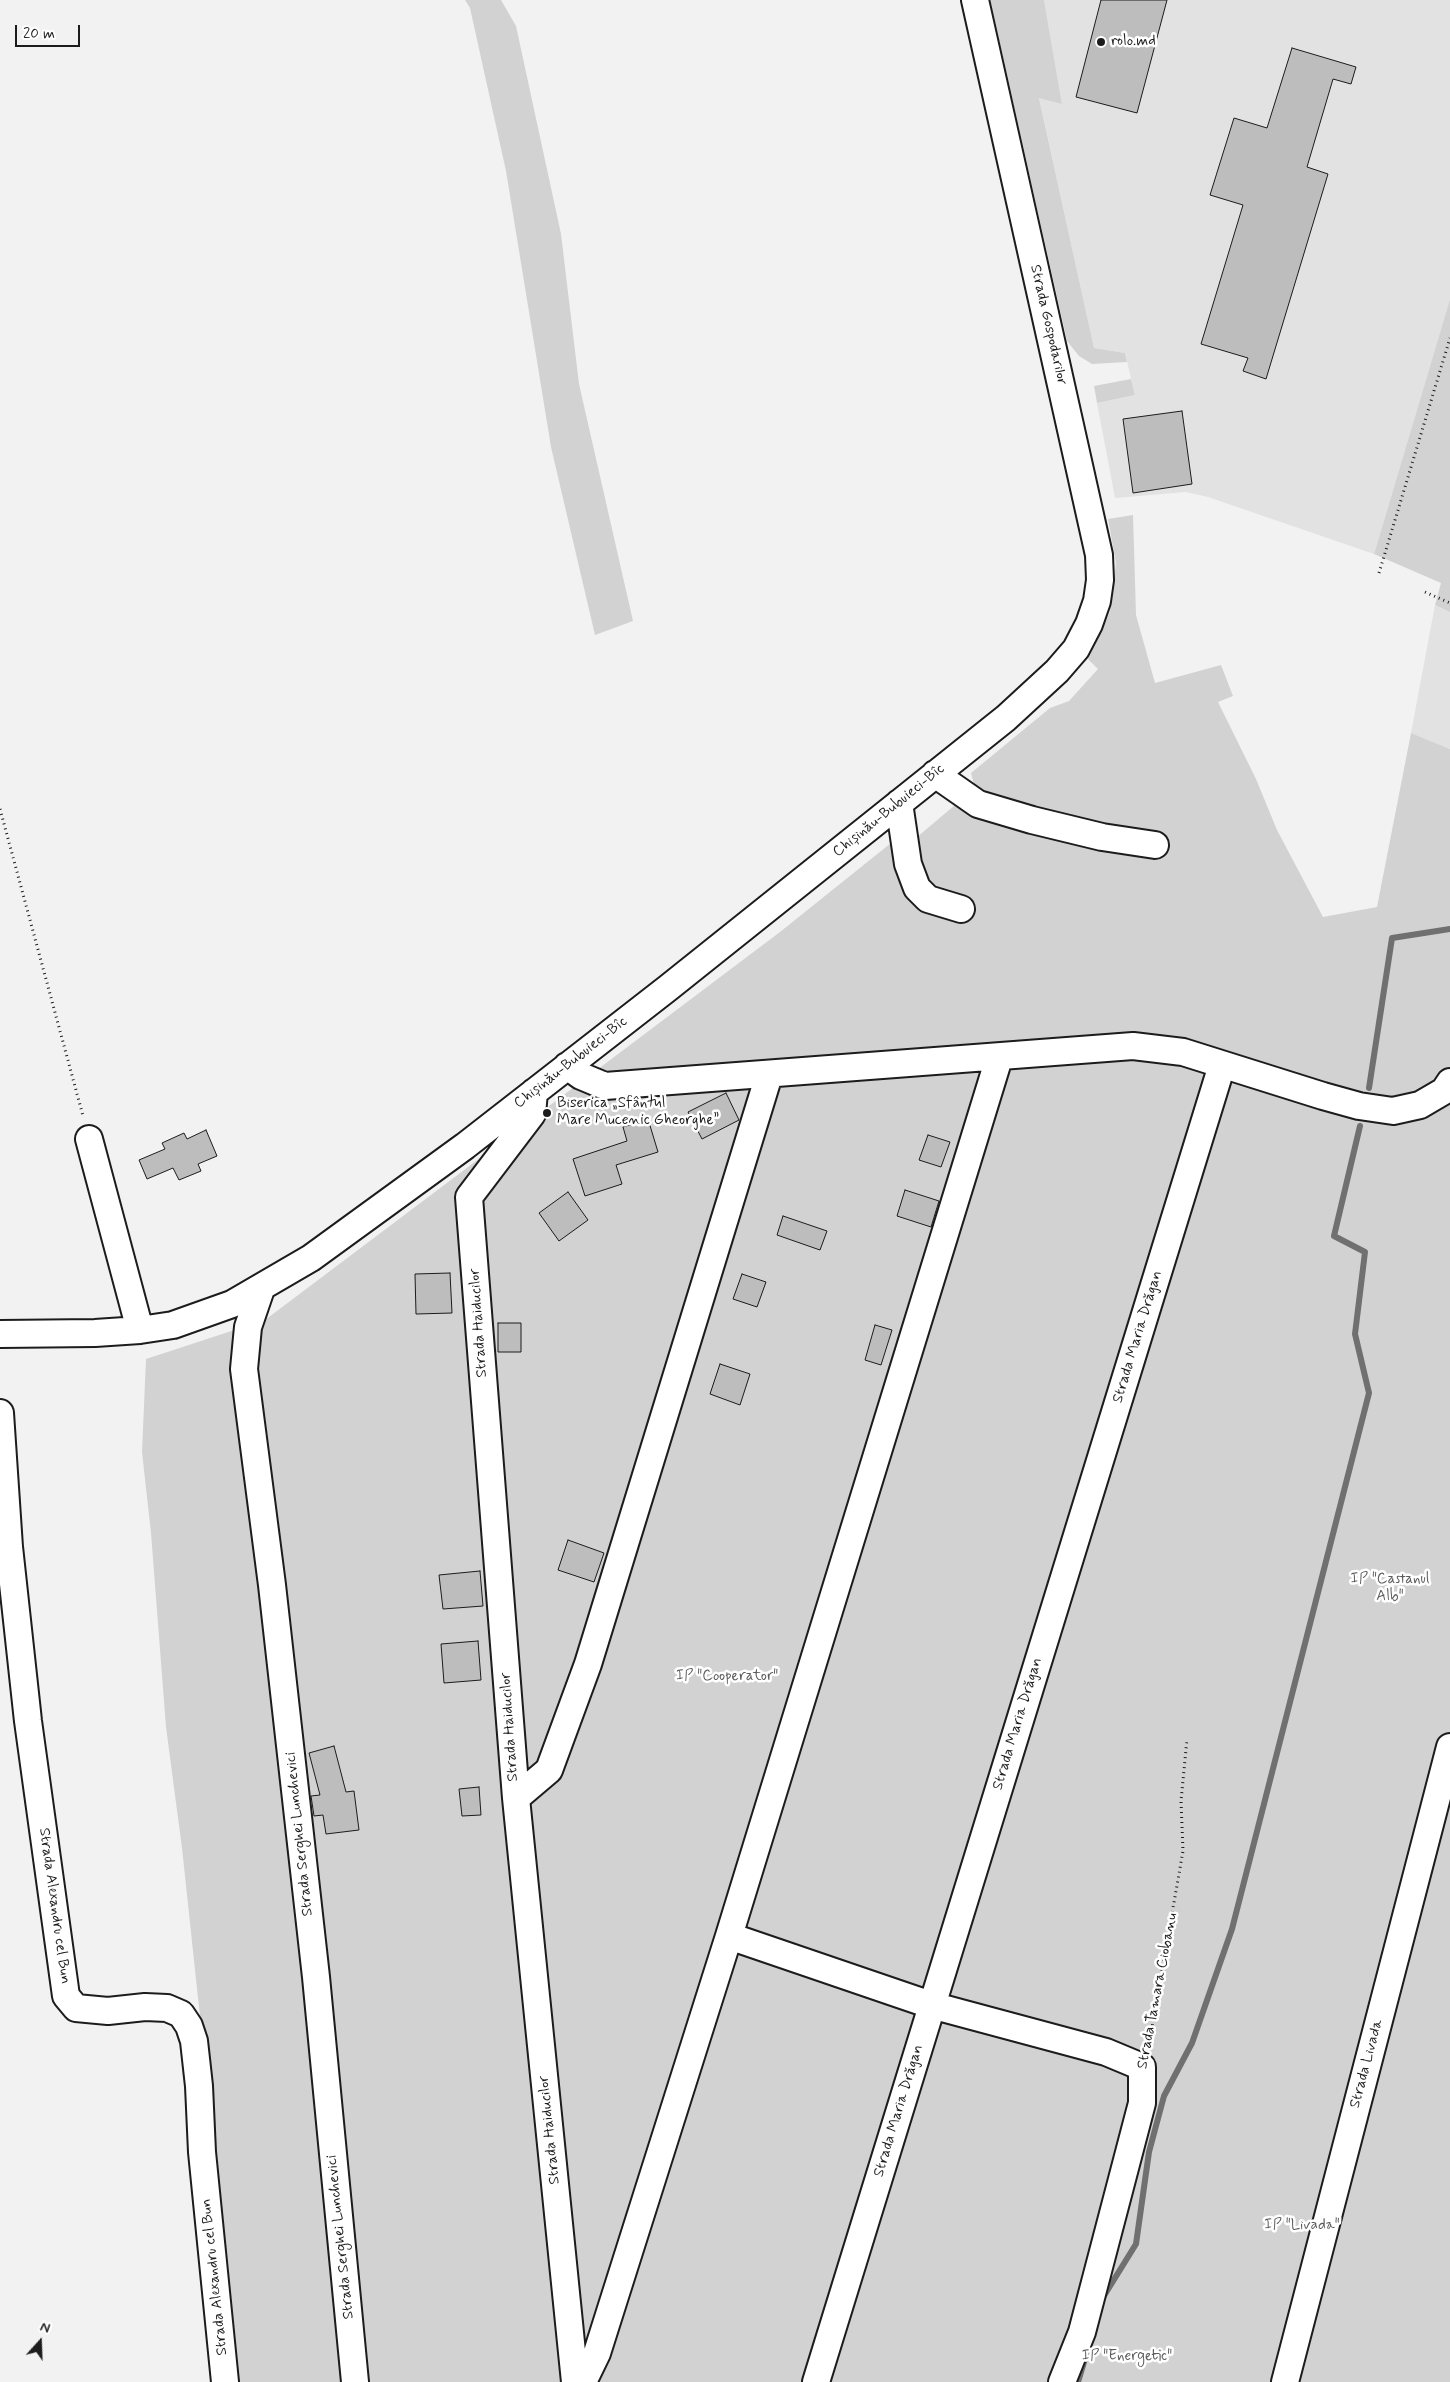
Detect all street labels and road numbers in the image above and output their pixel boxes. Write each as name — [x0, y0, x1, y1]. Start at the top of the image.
street label: Strada Gospodarilor — [1025, 263, 1071, 387]
street label: Chișinău-Bubuieci-Bîc — [829, 760, 949, 862]
street label: Chișinău-Bubuieci-Bîc — [511, 1013, 631, 1113]
street label: Strada Haiducilor — [466, 1268, 492, 1378]
street label: Strada Maria Drăgan — [1109, 1269, 1167, 1405]
street label: Strada Maria Drăgan — [989, 1656, 1047, 1792]
street label: Strada Haiducilor — [497, 1672, 523, 1782]
street label: Strada Serghei Lunchevici — [282, 1751, 318, 1917]
street label: Strada Alexandru cel Bun — [34, 1827, 74, 1985]
street label: Strada Tamara Ciobanu — [1134, 1911, 1182, 2071]
street label: Strada Livada — [1347, 2018, 1387, 2110]
street label: Strada Maria Drăgan — [870, 2043, 928, 2179]
street label: Strada Haiducilor — [535, 2075, 565, 2185]
street label: Strada Serghei Lunchevici — [323, 2154, 359, 2320]
street label: Strada Alexandru cel Bun — [198, 2198, 232, 2356]

